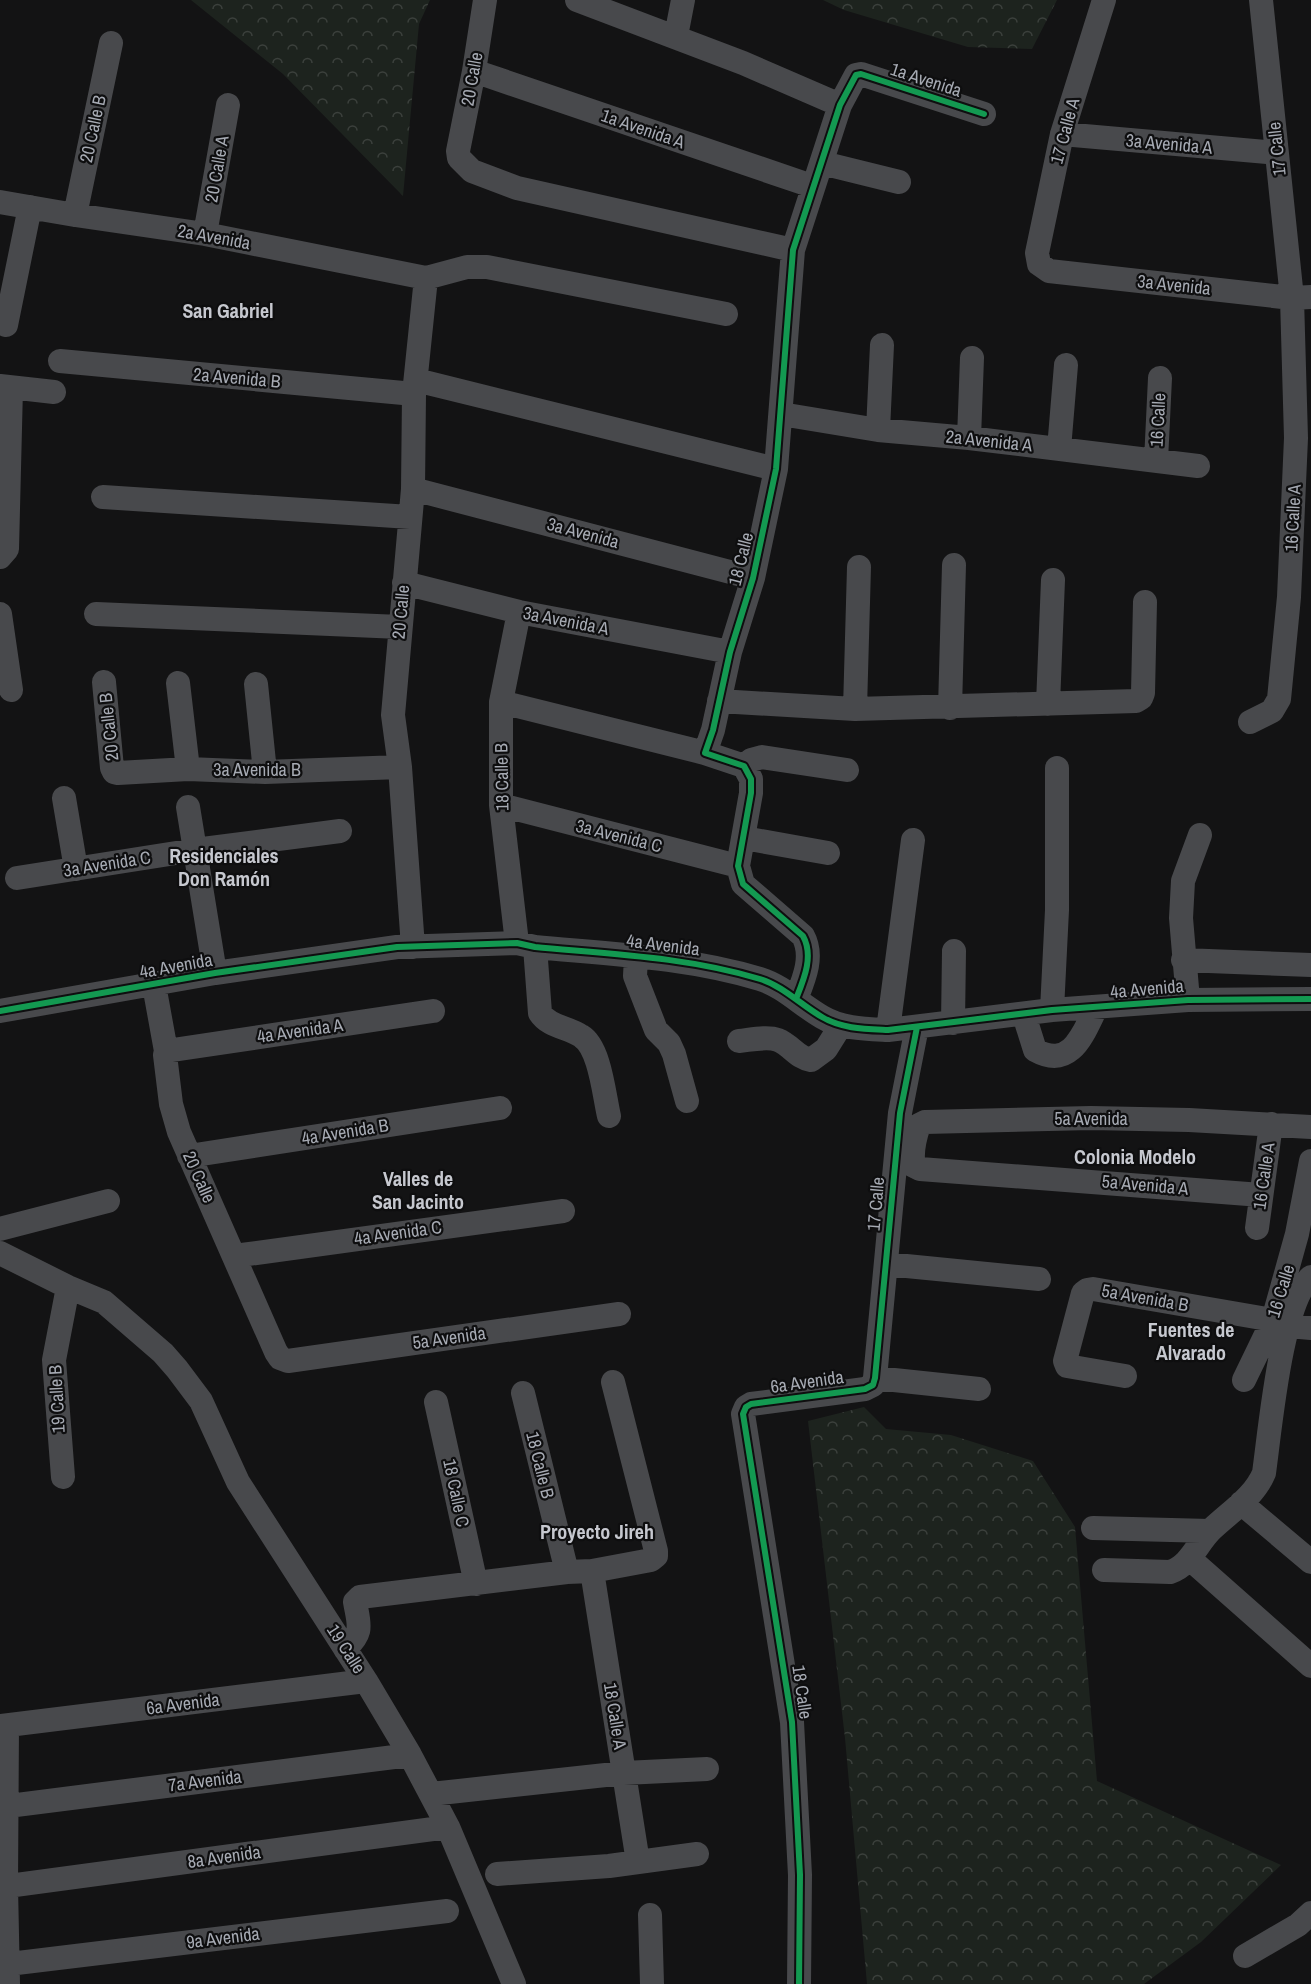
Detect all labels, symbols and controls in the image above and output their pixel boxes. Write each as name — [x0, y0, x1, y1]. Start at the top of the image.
street label: 20 Calle — [454, 50, 489, 108]
street label: 1a Avenida — [887, 56, 965, 103]
street label: 20 Calle B — [73, 93, 112, 165]
street label: 17 Calle A — [1044, 95, 1085, 167]
street label: 1a Avenida A — [598, 103, 688, 155]
street label: 17 Calle — [1261, 121, 1292, 177]
street label: 3a Avenida A — [1125, 127, 1213, 160]
street label: 20 Calle A — [198, 133, 235, 204]
street label: 2a Avenida — [176, 218, 253, 255]
street label: 3a Avenida — [1136, 268, 1212, 301]
district label: San Gabriel — [182, 297, 274, 324]
street label: 2a Avenida B — [192, 361, 282, 394]
street label: 16 Calle — [1144, 392, 1171, 448]
street label: 2a Avenida A — [945, 424, 1034, 457]
street label: 16 Calle A — [1278, 484, 1307, 552]
street label: 3a Avenida — [544, 511, 622, 554]
street label: 18 Calle — [722, 530, 759, 588]
street label: 20 Calle — [386, 584, 415, 640]
street label: 3a Avenida A — [521, 600, 611, 641]
street label: 20 Calle B — [92, 692, 124, 762]
street label: 18 Calle B — [488, 743, 515, 811]
street label: 3a Avenida B — [213, 757, 301, 782]
street label: 3a Avenida C — [573, 813, 665, 858]
district label: Residenciales Don Ramón — [169, 842, 279, 892]
street label: 3a Avenida C — [61, 844, 153, 883]
street label: 4a Avenida — [625, 928, 701, 961]
street label: 4a Avenida — [137, 947, 214, 984]
street label: 4a Avenida — [1109, 973, 1185, 1004]
street label: 4a Avenida A — [255, 1012, 345, 1049]
street label: 5a Avenida — [1054, 1106, 1128, 1131]
street label: 4a Avenida B — [300, 1112, 390, 1151]
street label: 16 Calle A — [1246, 1141, 1281, 1211]
district label: Colonia Modelo — [1074, 1143, 1196, 1170]
street label: 20 Calle — [177, 1147, 222, 1207]
district label: Valles de San Jacinto — [372, 1165, 464, 1215]
street label: 5a Avenida A — [1101, 1168, 1189, 1201]
street label: 17 Calle — [861, 1176, 890, 1232]
street label: 4a Avenida C — [352, 1214, 443, 1251]
street label: 16 Calle — [1261, 1261, 1300, 1320]
street label: 5a Avenida B — [1100, 1278, 1191, 1317]
district label: Fuentes de Alvarado — [1148, 1316, 1234, 1366]
street label: 5a Avenida — [411, 1320, 487, 1355]
street label: 19 Calle B — [42, 1364, 71, 1434]
street label: 6a Avenida — [769, 1364, 845, 1399]
street label: 18 Calle B — [520, 1429, 561, 1501]
street label: 18 Calle C — [437, 1457, 476, 1529]
district label: Proyecto Jireh — [540, 1518, 654, 1545]
street label: 19 Calle — [321, 1619, 372, 1678]
street label: 18 Calle — [786, 1663, 819, 1720]
street label: 18 Calle A — [598, 1681, 633, 1751]
street label: 6a Avenida — [145, 1687, 221, 1720]
street label: 7a Avenida — [167, 1764, 243, 1797]
street label: 8a Avenida — [186, 1839, 262, 1874]
street label: 9a Avenida — [185, 1921, 261, 1954]

